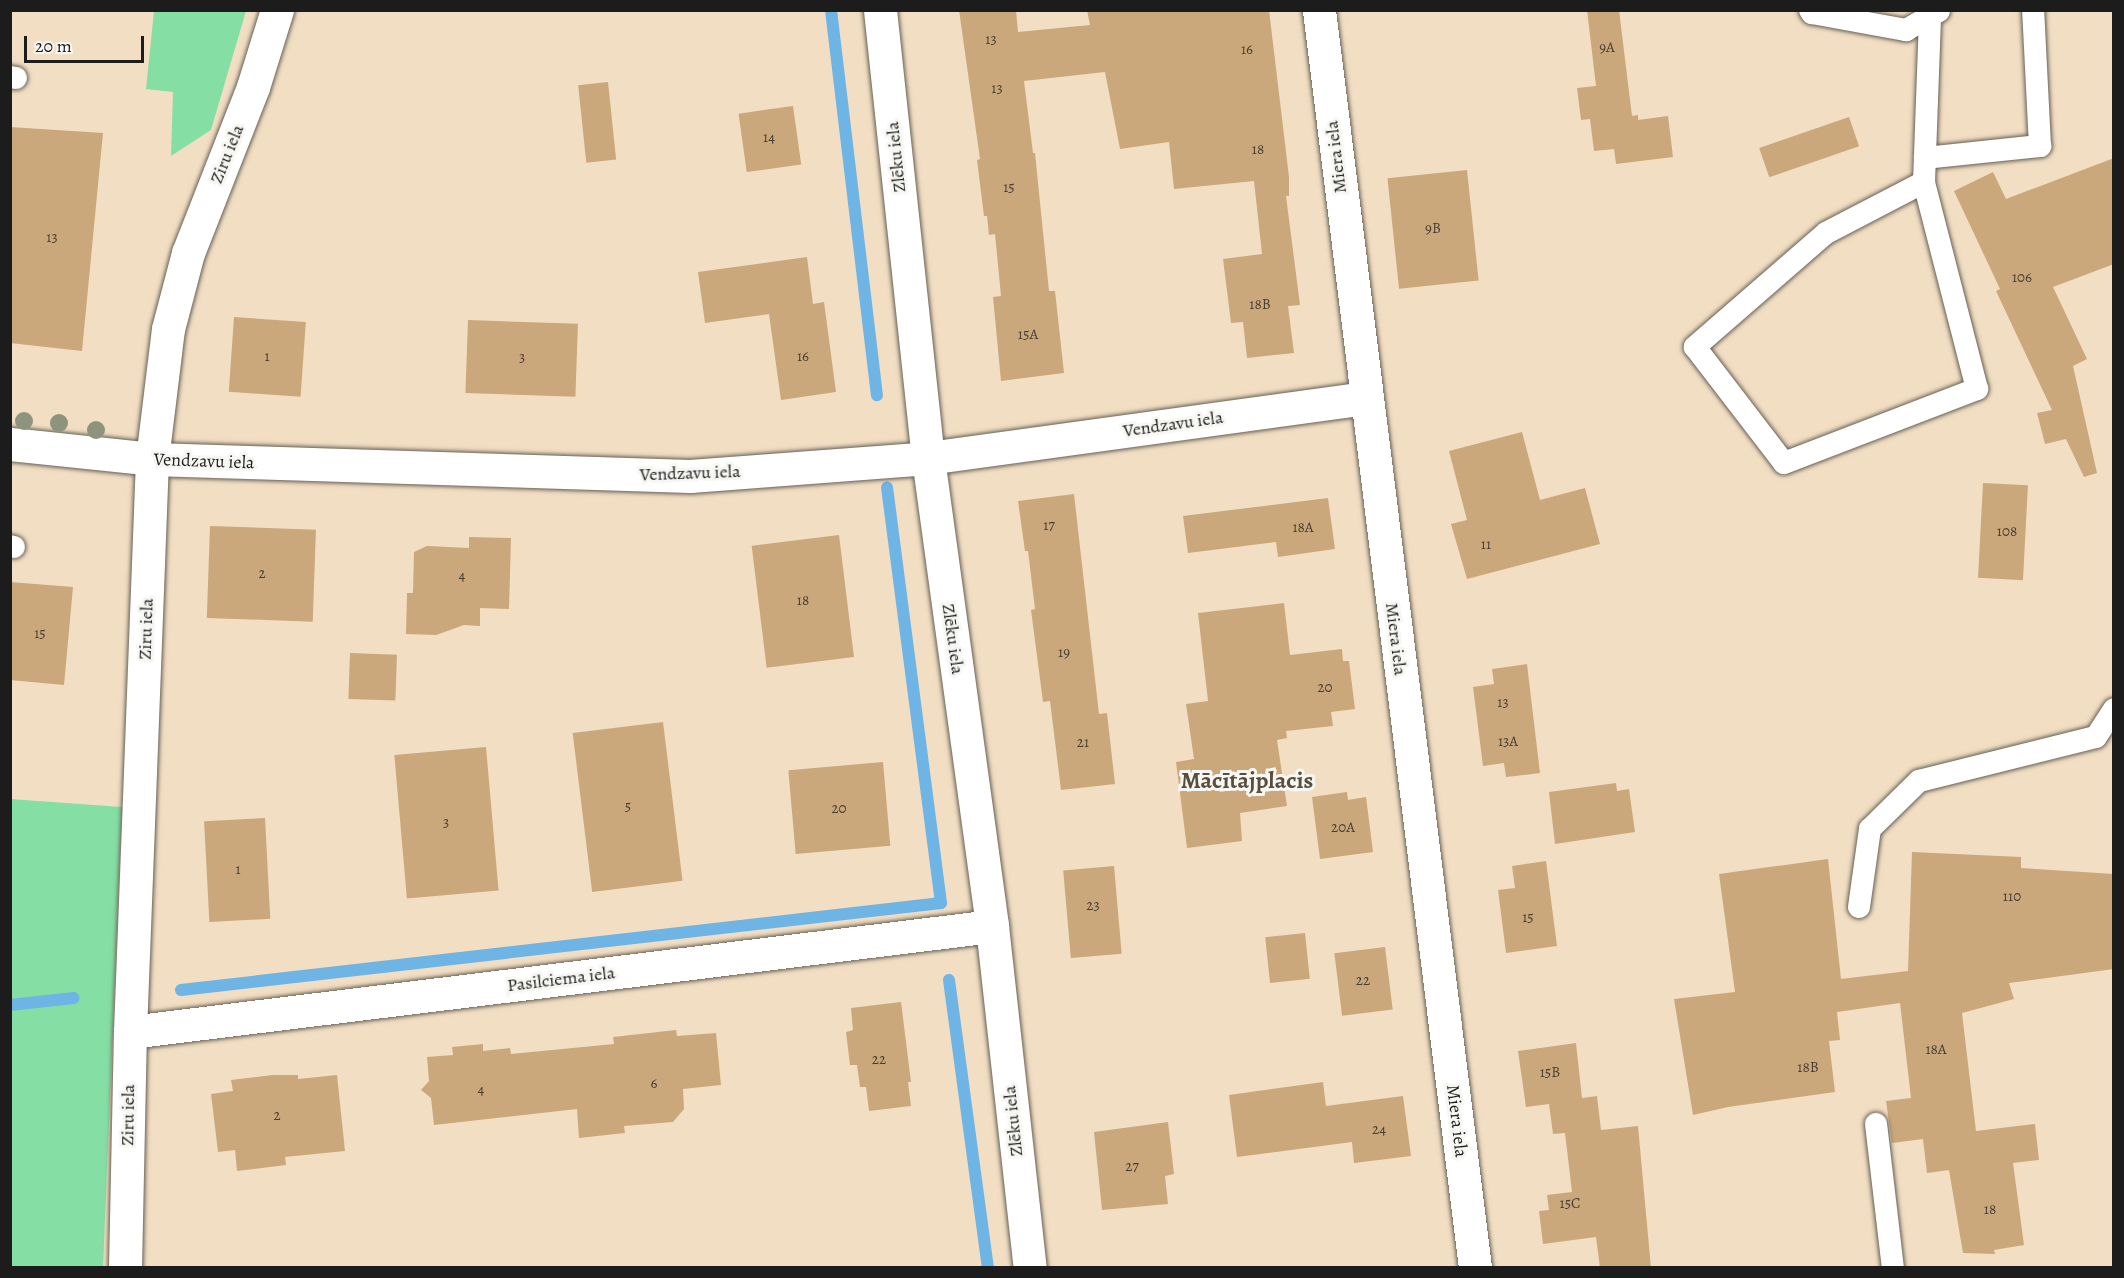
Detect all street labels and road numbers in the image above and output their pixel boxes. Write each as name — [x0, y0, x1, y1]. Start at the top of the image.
street label: Miera iela — [1321, 120, 1351, 194]
street label: Ziru iela — [205, 121, 249, 187]
street label: Zlēku iela — [882, 121, 910, 193]
street label: Vendzavu iela — [1122, 406, 1224, 442]
street label: Vendzavu iela — [153, 448, 255, 474]
street label: Vendzavu iela — [639, 460, 741, 486]
street label: Ziru iela — [134, 598, 158, 660]
street label: Zlēku iela — [937, 602, 969, 676]
street label: Miera iela — [1381, 602, 1411, 676]
street label: Pasilciema iela — [506, 962, 616, 996]
street label: Ziru iela — [117, 1084, 139, 1146]
street label: Miera iela — [1442, 1084, 1472, 1158]
street label: Zlēku iela — [999, 1085, 1027, 1157]

